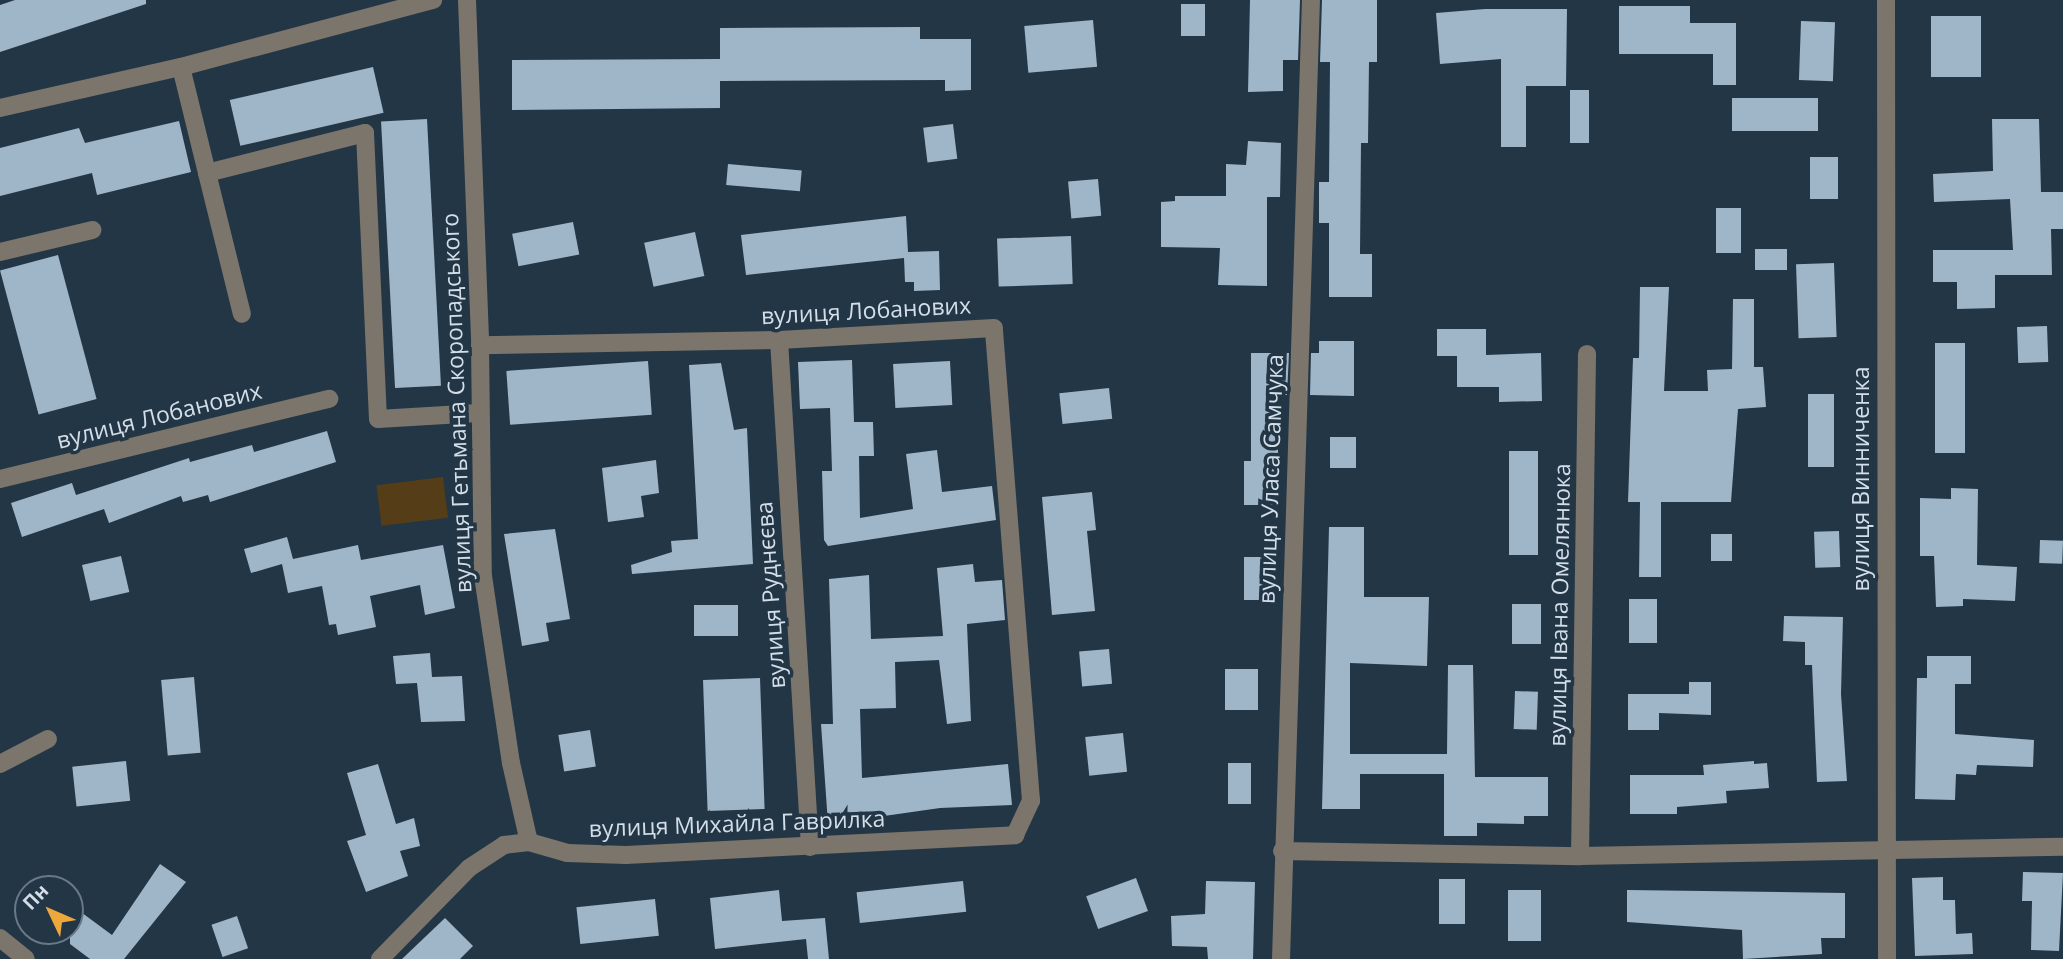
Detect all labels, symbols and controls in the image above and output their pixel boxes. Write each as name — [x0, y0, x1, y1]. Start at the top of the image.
street label: вулиця Гетьмана Скоропадського — [436, 212, 476, 594]
street label: вулиця Лобанових — [760, 291, 972, 329]
street label: вулиця Уласа Самчука — [1252, 354, 1288, 604]
street label: вулиця Винниченка — [1846, 367, 1874, 591]
street label: вулиця Лобанових — [54, 376, 264, 454]
street label: вулиця Івана Омелянюка — [1543, 463, 1575, 747]
street label: вулиця Руднєєва — [750, 501, 790, 689]
street label: вулиця Михайла Гаврилка — [588, 804, 886, 842]
north arrow — [14, 875, 84, 945]
text: Пн — [17, 878, 54, 915]

